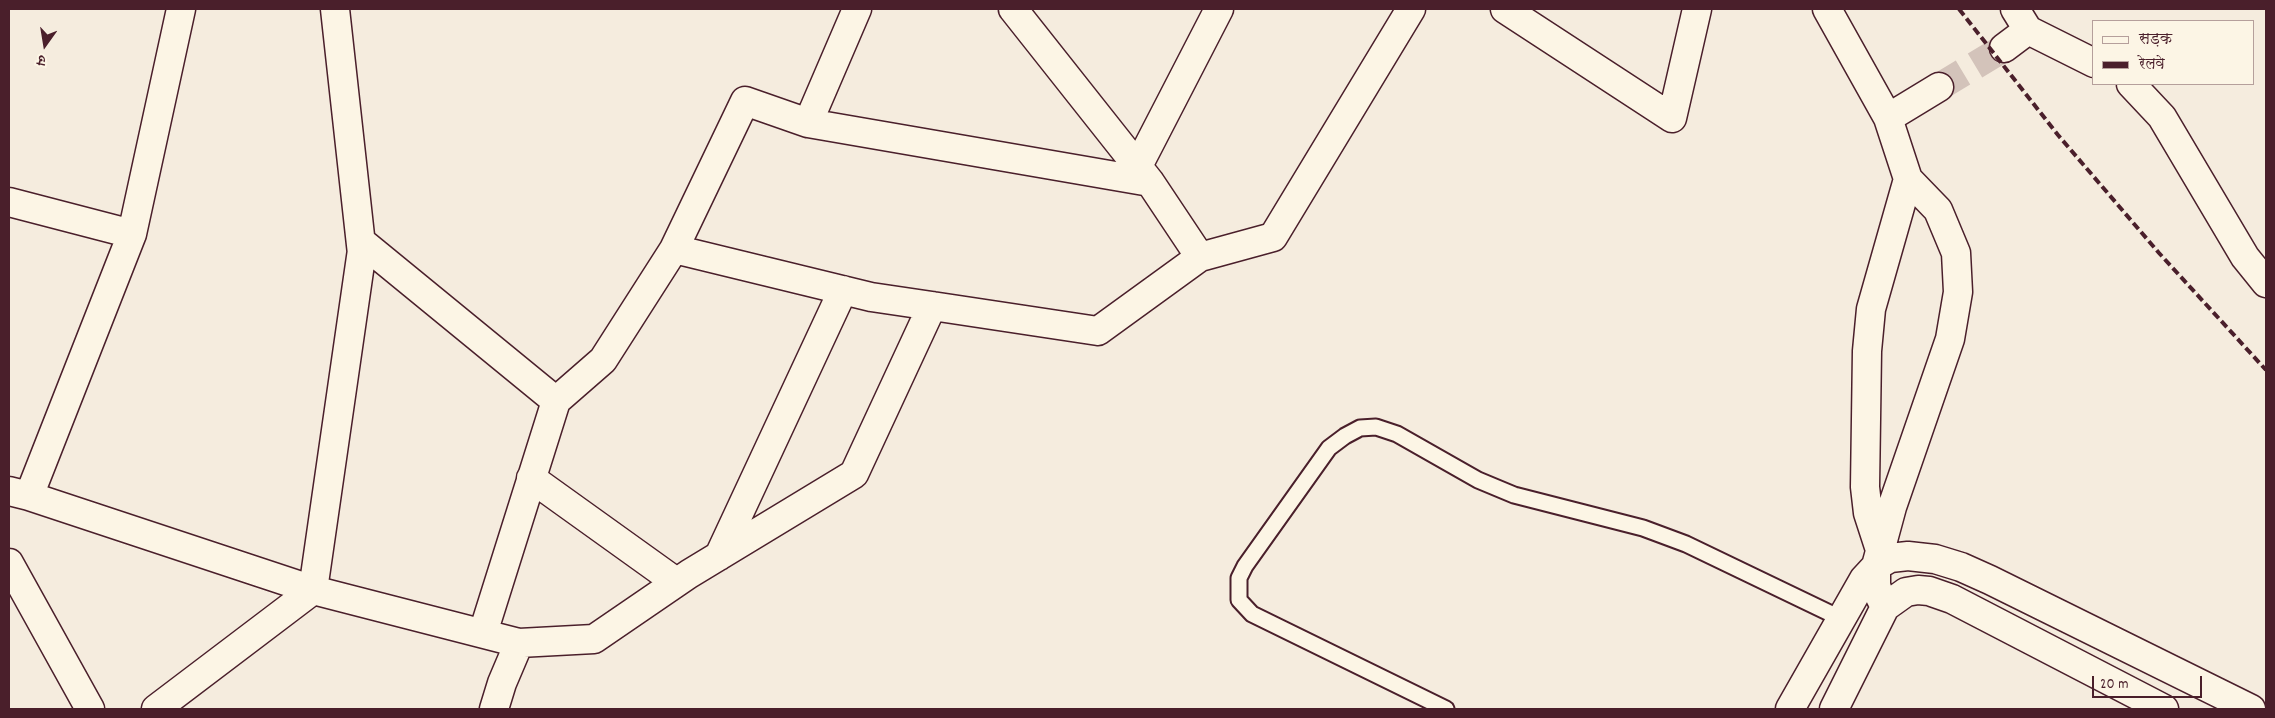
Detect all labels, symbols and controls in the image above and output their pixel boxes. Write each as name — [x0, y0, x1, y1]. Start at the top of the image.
north arrow — [20, 20, 70, 70]
legend — [2092, 20, 2255, 85]
text: सड़क — [2139, 29, 2172, 51]
text: उ — [36, 49, 48, 70]
text: रेलवे — [2139, 54, 2165, 76]
scale bar — [2095, 666, 2205, 698]
text: 20 m — [2100, 674, 2128, 696]

